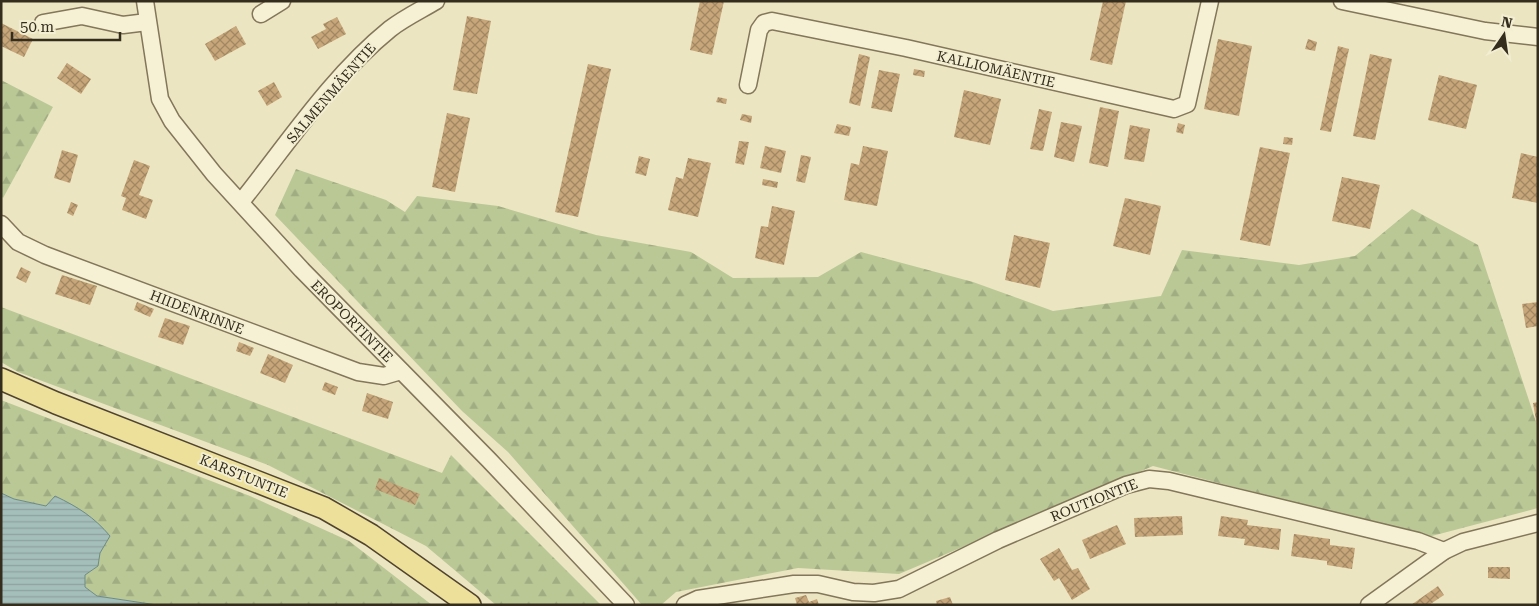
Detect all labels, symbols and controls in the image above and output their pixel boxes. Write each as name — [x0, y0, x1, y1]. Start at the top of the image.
scale bar — [12, 10, 120, 42]
north arrow — [1479, 10, 1529, 60]
text: N — [1500, 13, 1514, 31]
text: 50 m — [20, 18, 55, 36]
street label: SALMENMÄENTIE — [283, 40, 379, 146]
street label: KALLIOMÄENTIE — [935, 48, 1057, 90]
street label: EROPORTINTIE — [308, 277, 396, 365]
street label: HIIDENRINNE — [148, 287, 246, 337]
street label: KARSTUNTIE — [197, 451, 291, 501]
street label: ROUTIONTIE — [1048, 475, 1140, 525]

